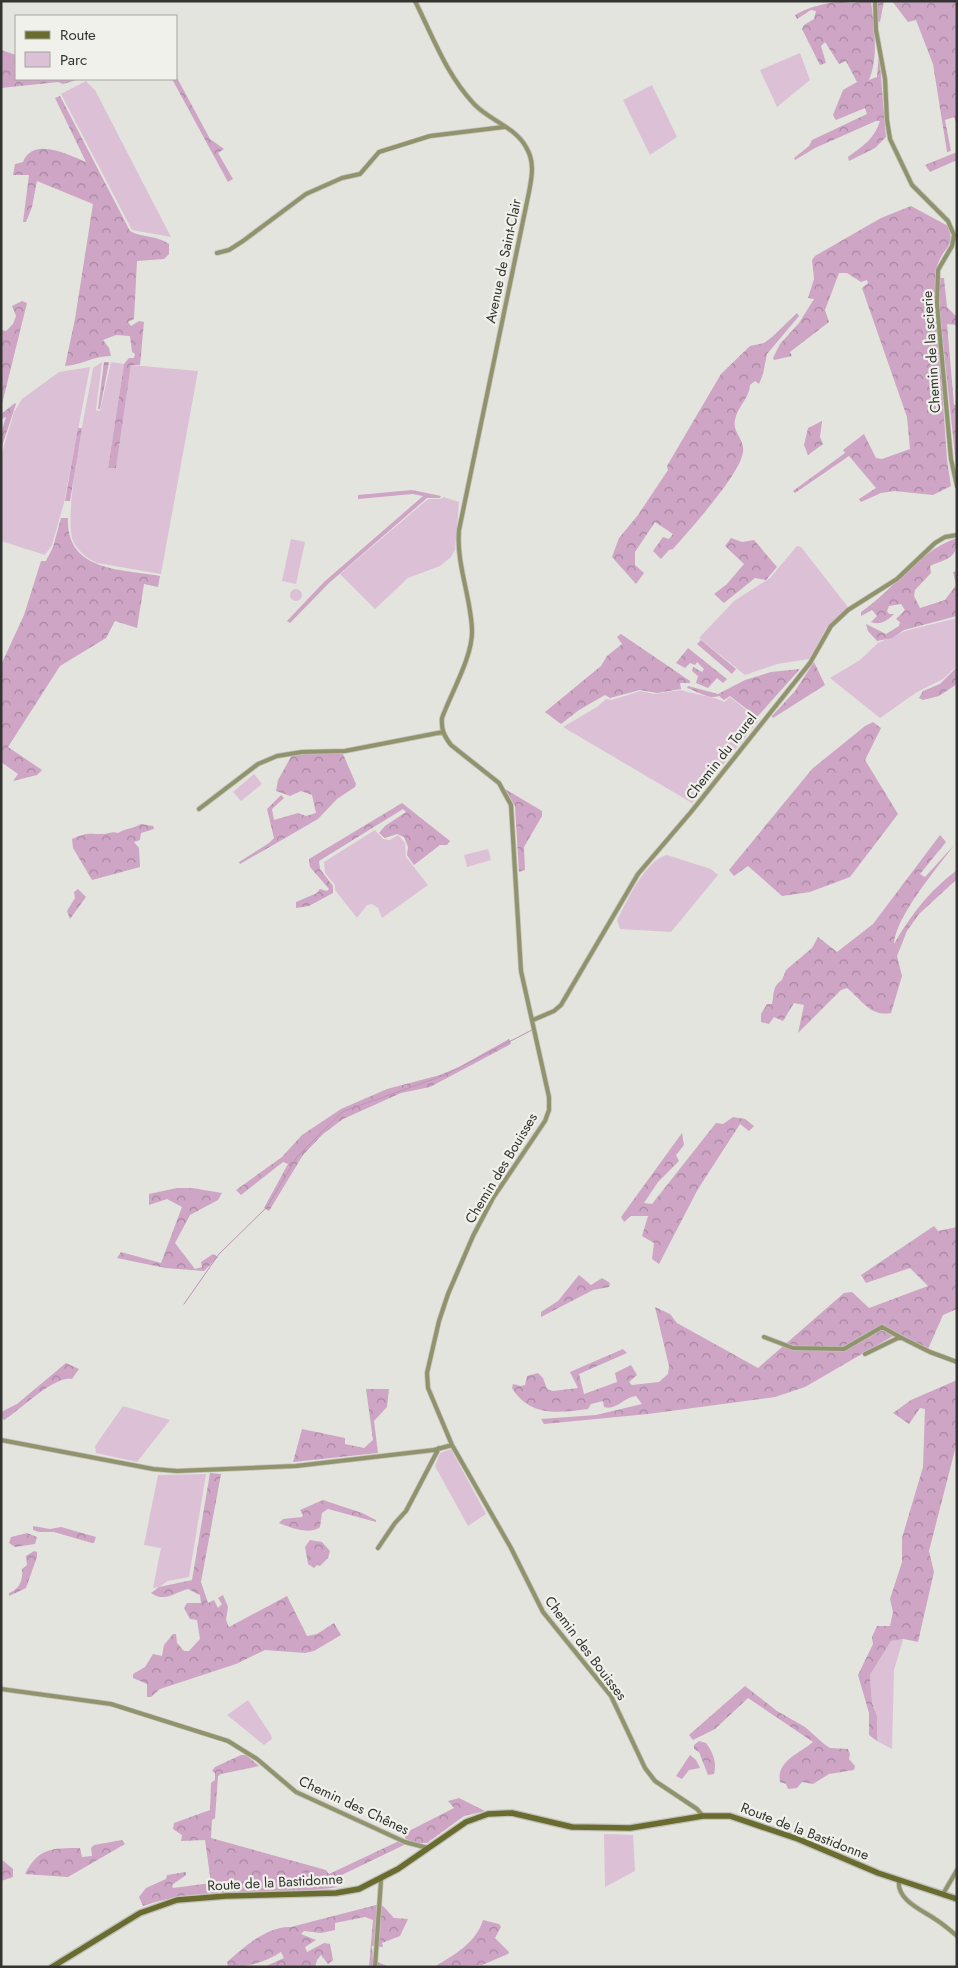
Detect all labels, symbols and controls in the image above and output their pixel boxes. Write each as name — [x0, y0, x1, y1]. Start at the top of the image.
legend — [15, 15, 178, 80]
text: Route — [60, 24, 96, 46]
text: Parc — [60, 49, 87, 71]
street label: Avenue de Saint-Clair — [480, 197, 526, 325]
street label: Chemin de la scierie — [917, 290, 945, 414]
street label: Chemin du Tourel — [681, 709, 761, 803]
street label: Chemin des Bouisses — [460, 1109, 542, 1227]
street label: Chemin des Bouisses — [540, 1592, 632, 1705]
street label: Chemin des Chênes — [296, 1771, 413, 1839]
street label: Route de la Bastidonne — [738, 1797, 872, 1865]
street label: Route de la Bastidonne — [207, 1868, 343, 1896]

